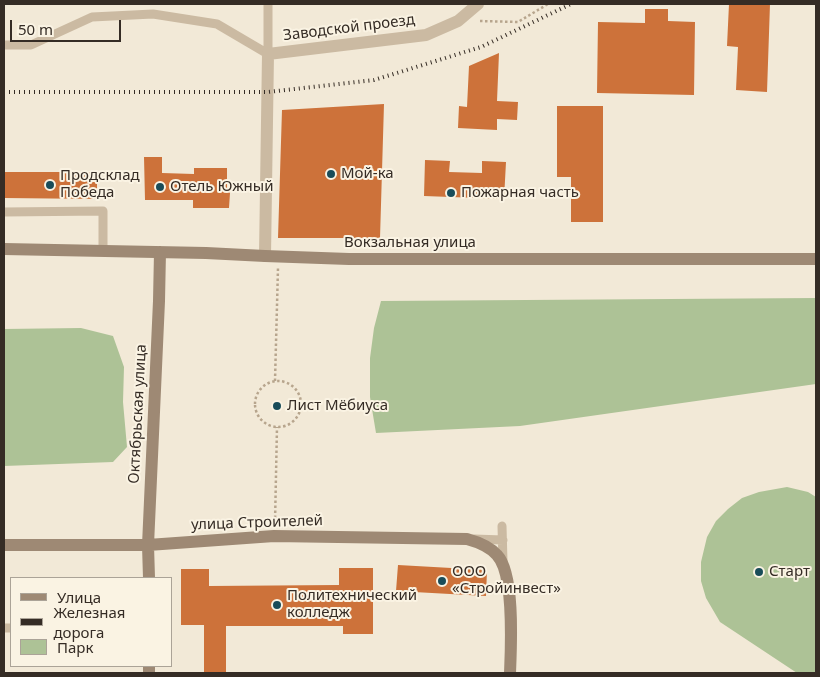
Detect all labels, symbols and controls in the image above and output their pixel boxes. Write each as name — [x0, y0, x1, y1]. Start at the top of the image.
scale bar — [12, 10, 124, 42]
street label: Заводской проезд — [282, 11, 416, 45]
text: 50 m — [18, 19, 53, 39]
place label: Мой-ка — [341, 165, 394, 183]
place label: Продсклад Победа — [60, 167, 140, 202]
marker: Мой-ка — [325, 168, 337, 180]
place label: Отель Южный — [170, 178, 273, 196]
marker: Продсклад Победа — [44, 179, 56, 191]
marker: Отель Южный — [154, 181, 166, 193]
place label: Пожарная часть — [461, 184, 579, 202]
marker: Пожарная часть — [445, 187, 457, 199]
street label: Вокзальная улица — [344, 234, 476, 252]
street label: Октябрьская улица — [125, 344, 151, 484]
place label: Лист Мёбиуса — [287, 397, 388, 415]
marker: Лист Мёбиуса — [271, 400, 283, 412]
street label: улица Строителей — [191, 512, 323, 534]
place label: ООО «Стройинвест» — [452, 563, 561, 598]
place label: Старт — [769, 563, 810, 581]
marker: Старт — [753, 566, 765, 578]
marker: ООО «Стройинвест» — [436, 575, 448, 587]
legend — [10, 577, 172, 667]
text: Улица — [57, 587, 101, 607]
place label: Политехнический колледж — [287, 587, 417, 622]
marker: Политехнический колледж — [271, 599, 283, 611]
text: Железная дорога — [53, 602, 126, 642]
text: Парк — [57, 637, 93, 657]

